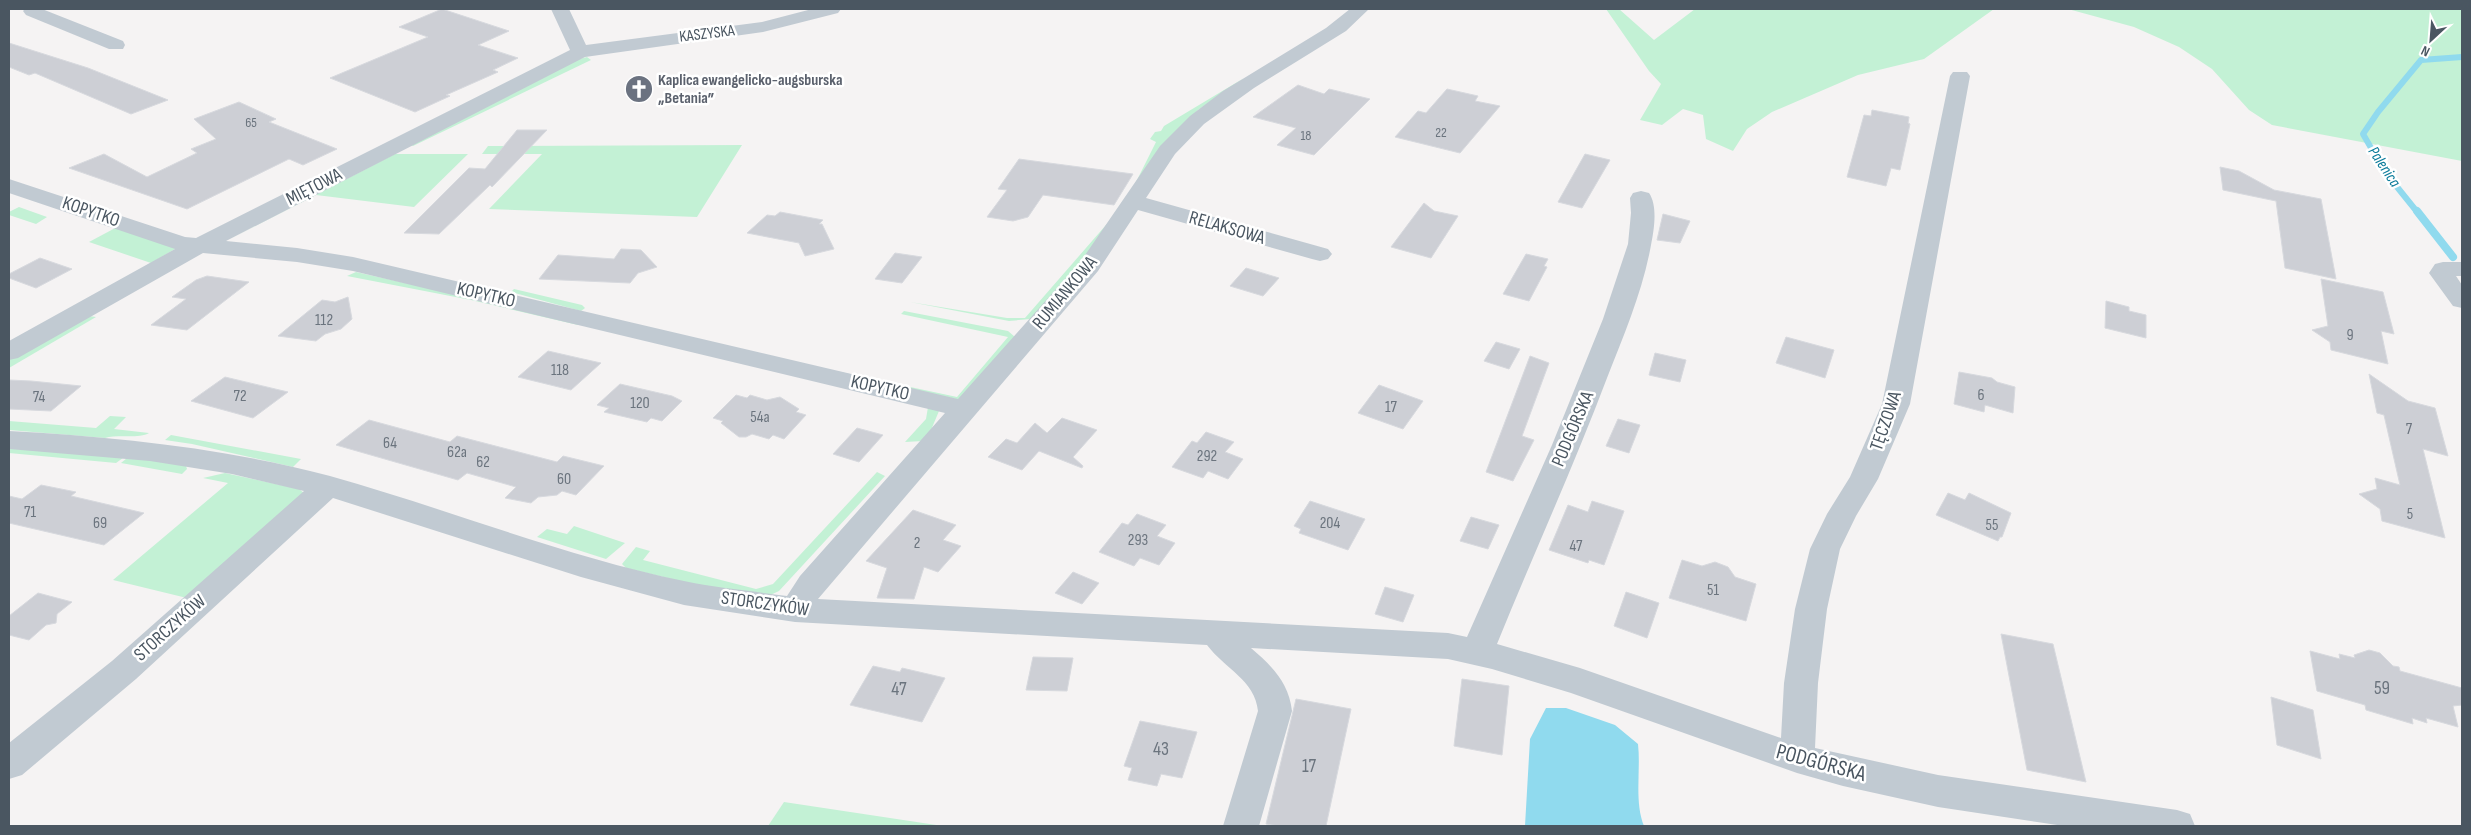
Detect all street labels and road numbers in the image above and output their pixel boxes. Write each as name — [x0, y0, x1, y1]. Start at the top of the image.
street label: KASZYSKA — [678, 21, 736, 47]
street label: MIĘTOWA — [282, 163, 347, 211]
street label: KOPYTKO — [59, 191, 123, 233]
street label: RELAKSOWA — [1186, 206, 1268, 250]
street label: RUMIANKOWA — [1028, 251, 1103, 334]
street label: KOPYTKO — [455, 277, 517, 313]
street label: KOPYTKO — [849, 370, 911, 406]
street label: PODGÓRSKA — [1547, 387, 1599, 470]
street label: TĘCZOWA — [1865, 387, 1907, 454]
street label: STORCZYKÓW — [720, 586, 811, 622]
street label: STORCZYKÓW — [129, 589, 211, 666]
street label: PODGÓRSKA — [1773, 738, 1869, 788]

